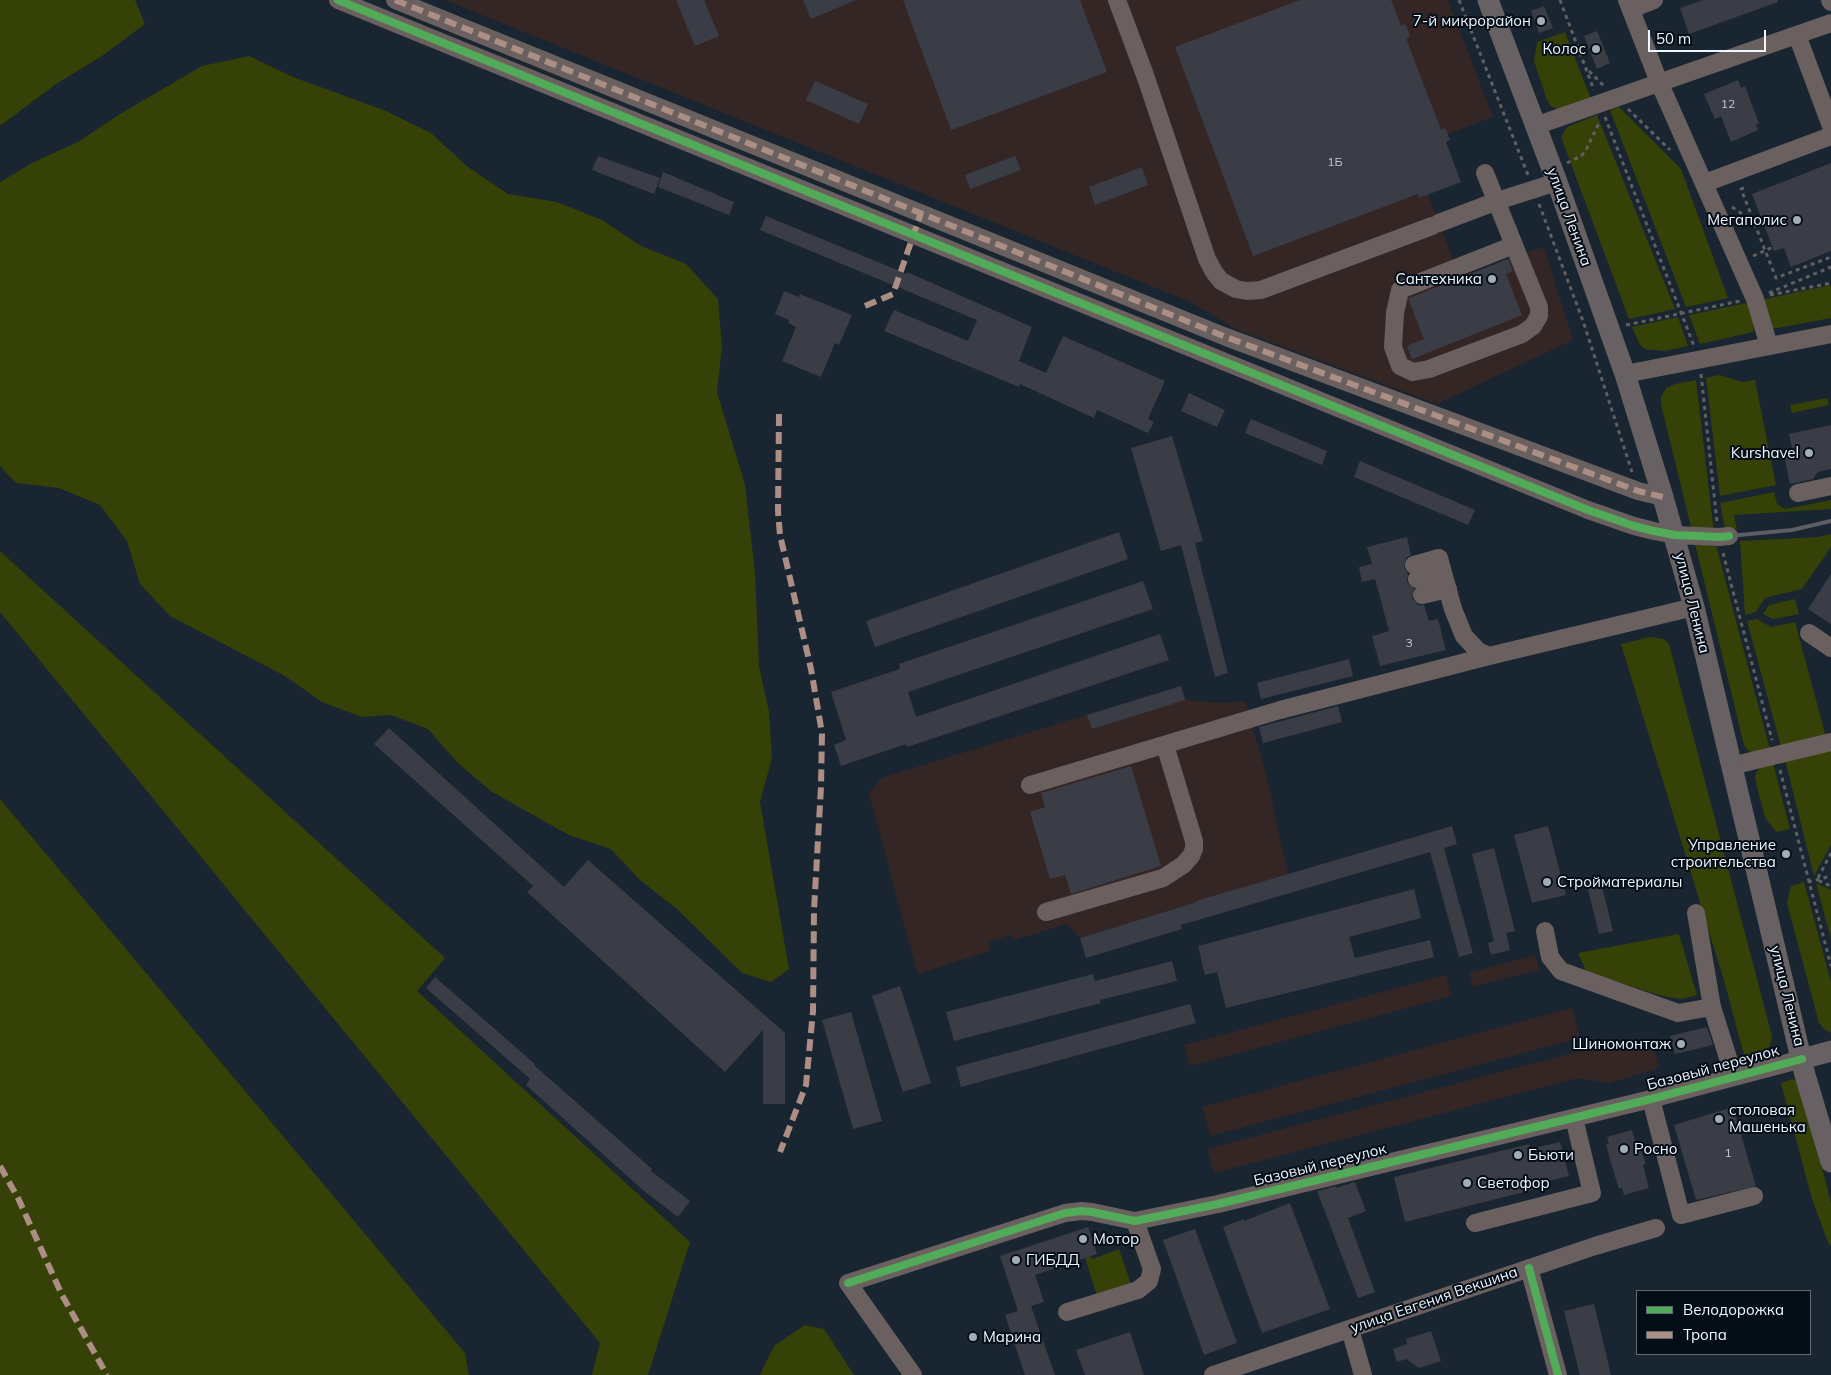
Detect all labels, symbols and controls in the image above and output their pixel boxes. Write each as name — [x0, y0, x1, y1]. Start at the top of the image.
place label: 7-й микрорайон — [1413, 12, 1531, 30]
marker: 7-й микрорайон — [1535, 15, 1547, 27]
scale bar — [1651, 20, 1768, 52]
text: 50 m — [1656, 29, 1691, 48]
place label: Колос — [1543, 40, 1586, 58]
marker: Колос — [1590, 43, 1602, 55]
house number: 12 — [1721, 97, 1735, 111]
house number: 1Б — [1327, 155, 1343, 169]
street label: улица Ленина — [1543, 165, 1595, 269]
place label: Мегаполис — [1707, 211, 1787, 229]
marker: Мегаполис — [1791, 214, 1803, 226]
place label: Сантехника — [1396, 270, 1482, 288]
marker: Сантехника — [1486, 273, 1498, 285]
place label: Kurshavel — [1731, 444, 1799, 462]
marker: Kurshavel — [1803, 447, 1815, 459]
street label: улица Ленина — [1671, 551, 1713, 655]
house number: 3 — [1405, 636, 1413, 650]
place label: Управление строительства — [1671, 836, 1776, 871]
marker: Управление строительства — [1780, 848, 1792, 860]
place label: Стройматериалы — [1557, 873, 1682, 891]
marker: Стройматериалы — [1541, 876, 1553, 888]
street label: улица Ленина — [1766, 944, 1808, 1048]
place label: Шиномонтаж — [1572, 1035, 1671, 1053]
marker: Шиномонтаж — [1675, 1038, 1687, 1050]
street label: Базовый переулок — [1645, 1042, 1781, 1094]
place label: cтоловая Машенька — [1729, 1101, 1806, 1136]
marker: cтоловая Машенька — [1713, 1113, 1725, 1125]
street label: Базовый переулок — [1252, 1140, 1388, 1190]
place label: Росно — [1634, 1140, 1677, 1158]
marker: Росно — [1618, 1143, 1630, 1155]
place label: Бьюти — [1528, 1146, 1574, 1164]
house number: 1 — [1724, 1146, 1732, 1160]
marker: Бьюти — [1512, 1149, 1524, 1161]
place label: Светофор — [1477, 1174, 1550, 1192]
marker: Светофор — [1461, 1177, 1473, 1189]
place label: Мотор — [1093, 1230, 1139, 1248]
marker: Мотор — [1077, 1233, 1089, 1245]
place label: ГИБДД — [1026, 1251, 1080, 1269]
marker: ГИБДД — [1010, 1254, 1022, 1266]
street label: улица Евгения Векшина — [1348, 1263, 1520, 1337]
legend — [1636, 1290, 1811, 1355]
text: Велодорожка — [1683, 1300, 1784, 1319]
text: Тропа — [1683, 1325, 1727, 1344]
place label: Марина — [983, 1328, 1041, 1346]
marker: Марина — [967, 1331, 979, 1343]

